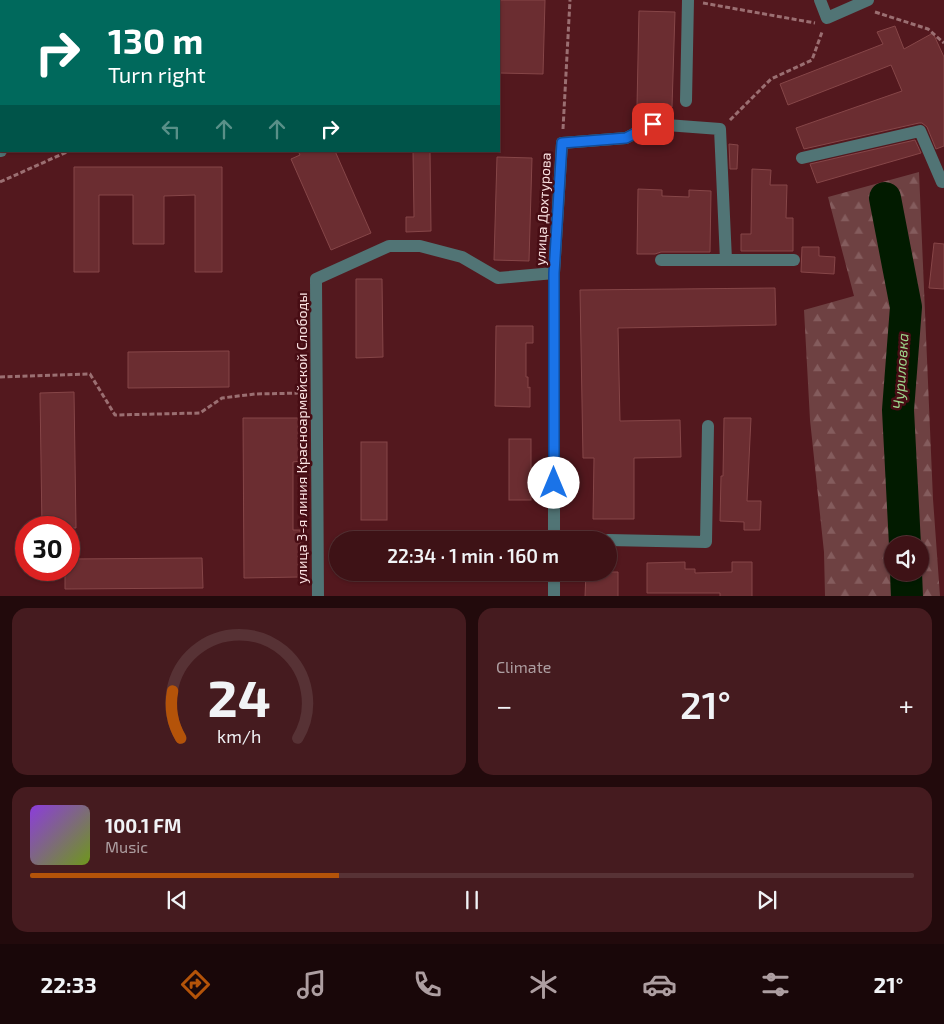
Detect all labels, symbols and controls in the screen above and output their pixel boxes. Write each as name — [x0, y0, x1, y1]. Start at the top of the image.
text: 130 m — [108, 19, 203, 61]
icon: right — [25, 20, 90, 85]
text: Turn right — [108, 61, 206, 87]
pin — [632, 103, 674, 145]
icon: arrive — [639, 110, 667, 138]
icon: left — [157, 115, 185, 143]
icon: ahead — [210, 115, 238, 143]
icon: ahead — [263, 115, 291, 143]
icon: right — [316, 115, 344, 143]
street label: улица Дохтурова — [531, 152, 554, 266]
street label: улица 3-я линия Красноармейской Слободы — [293, 292, 310, 584]
water label: Чуриловка — [888, 332, 912, 410]
position arrow — [527, 456, 579, 508]
speed limit sign: 30 — [15, 516, 80, 581]
map controls — [884, 536, 929, 581]
button: sound — [884, 536, 929, 581]
text: 22:34 · 1 min · 160 m — [387, 544, 559, 567]
text: Climate — [496, 657, 551, 676]
text: 24 — [207, 665, 271, 727]
text: 21° — [680, 681, 731, 727]
text: − — [496, 688, 512, 722]
text: + — [899, 688, 914, 722]
text: km/h — [217, 725, 261, 747]
text: 100.1 FM — [105, 814, 181, 837]
text: Music — [105, 837, 148, 856]
icon: previous — [163, 886, 191, 914]
icon: pause — [458, 886, 486, 914]
icon: next — [753, 886, 781, 914]
icon: directions — [178, 967, 213, 1002]
icon: music — [294, 967, 329, 1002]
icon: phone — [410, 967, 445, 1002]
icon: climate — [526, 967, 561, 1002]
icon: car — [642, 967, 677, 1002]
icon: filters — [758, 967, 793, 1002]
text: 22:33 — [40, 971, 97, 997]
text: 21° — [874, 971, 903, 997]

